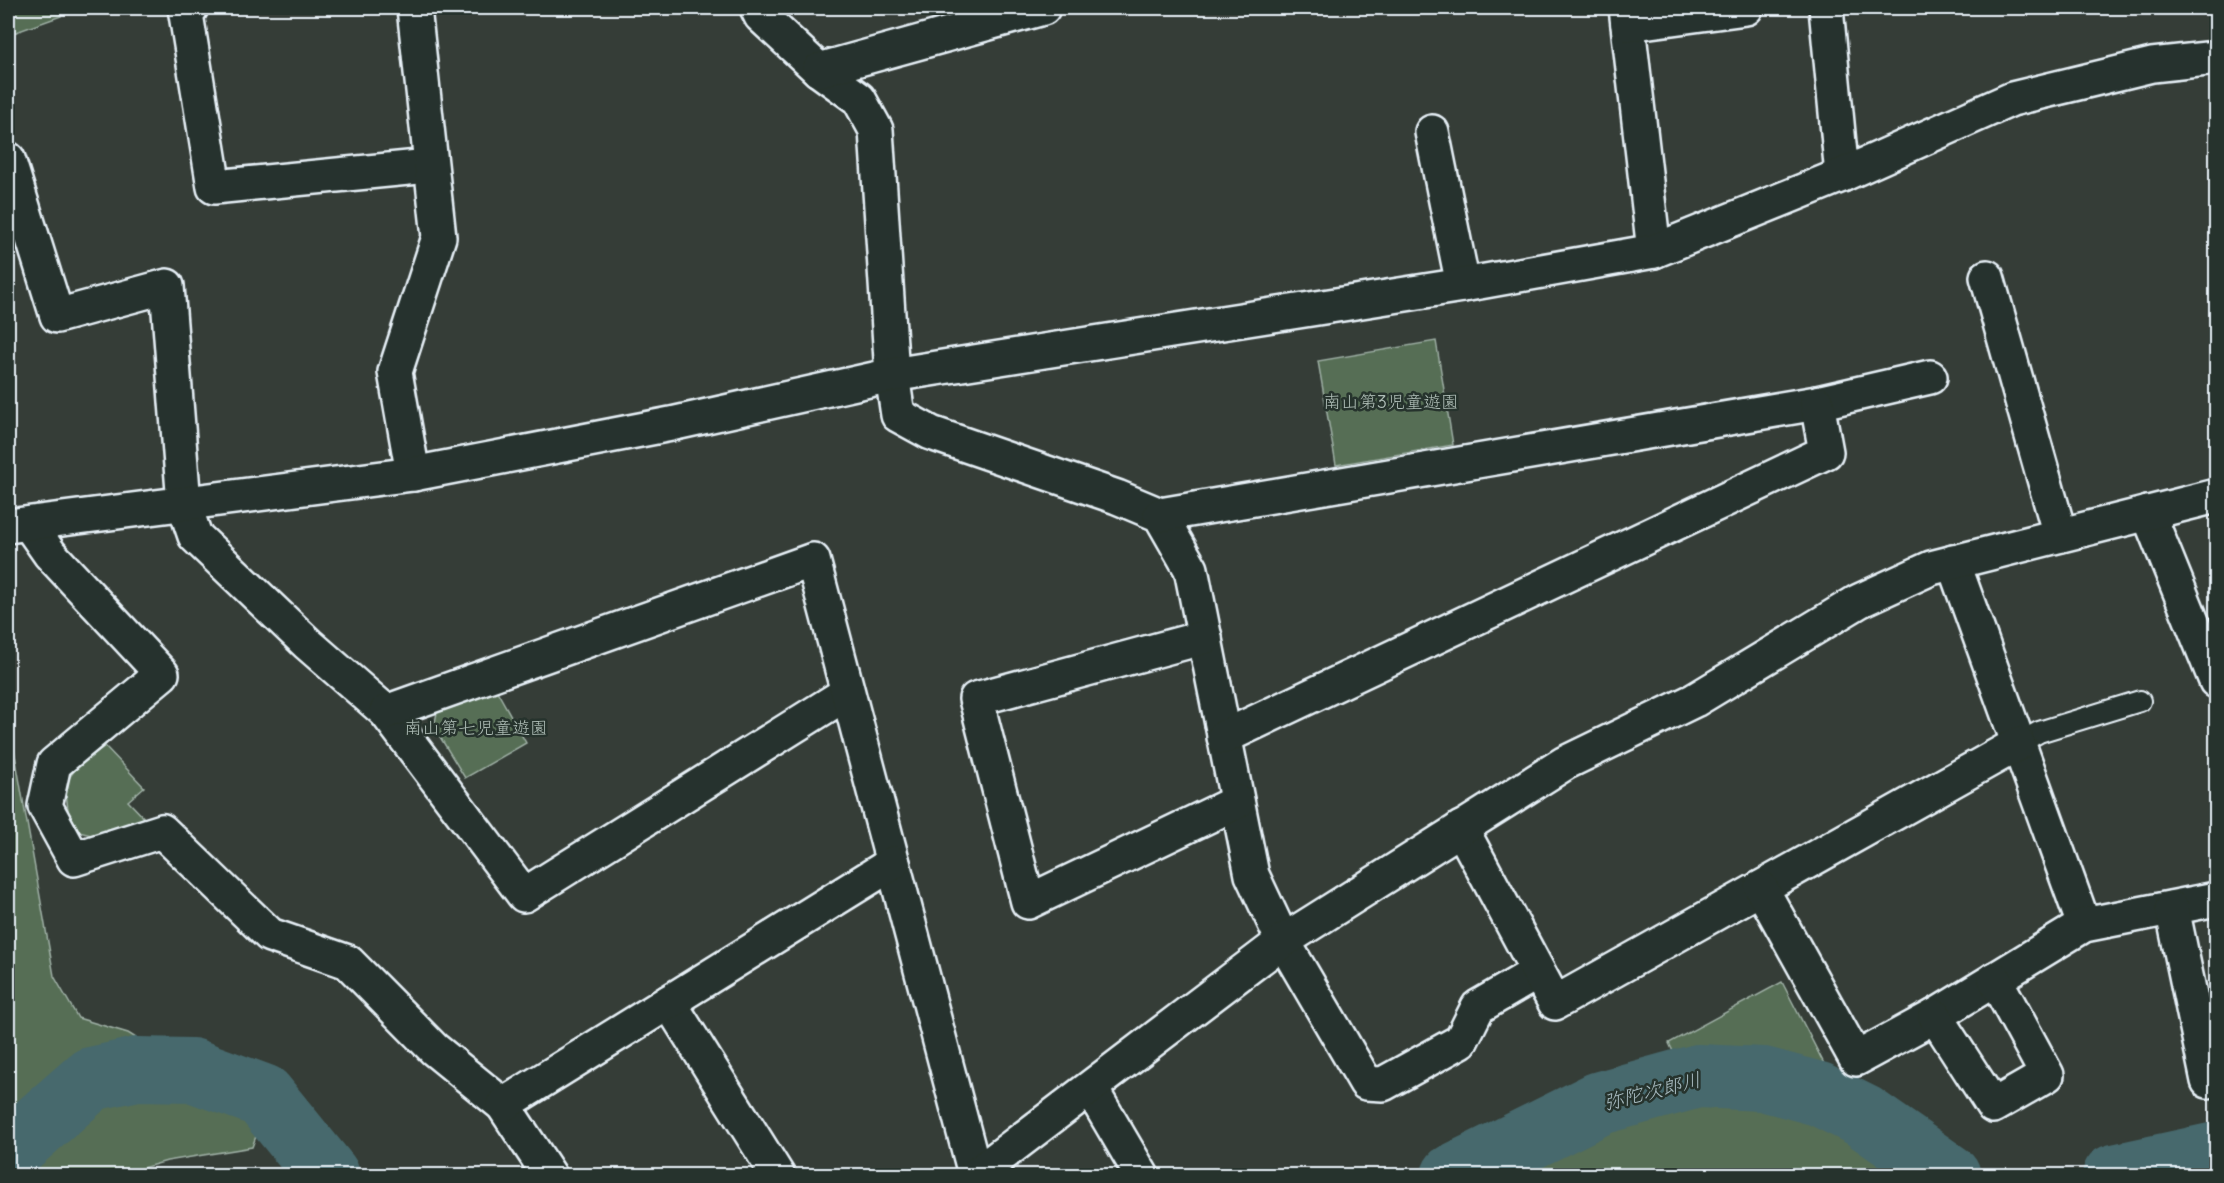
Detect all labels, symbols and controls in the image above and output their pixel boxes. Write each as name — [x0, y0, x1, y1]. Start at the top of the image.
park label: 南山第3児童遊園 — [1323, 390, 1459, 413]
park label: 南山第七児童遊園 — [404, 716, 548, 739]
water label: 弥陀次郎川 — [1600, 1066, 1703, 1115]

